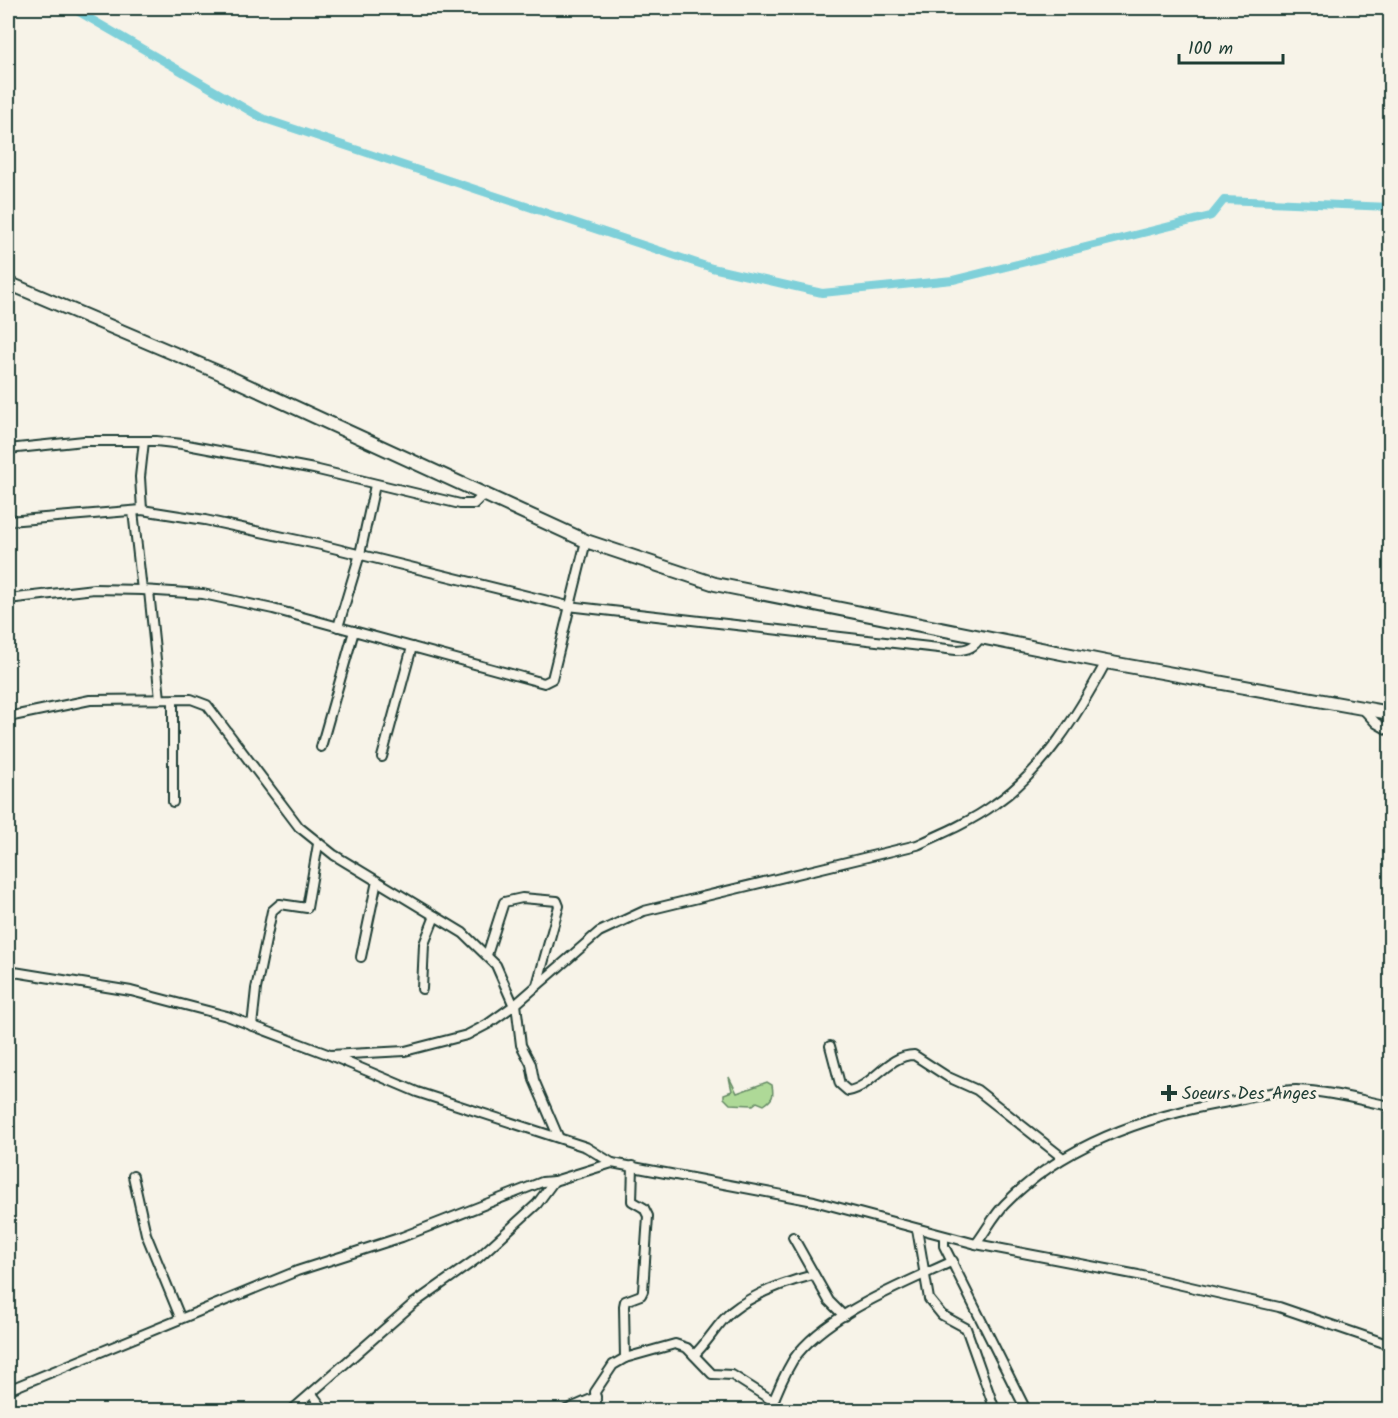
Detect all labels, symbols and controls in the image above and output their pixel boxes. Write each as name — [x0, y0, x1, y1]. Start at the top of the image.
scale bar — [1179, 27, 1282, 65]
text: 100 m — [1188, 35, 1233, 64]
place label: Soeurs Des Anges — [1182, 1080, 1317, 1109]
marker: Soeurs Des Anges — [1160, 1084, 1178, 1102]

